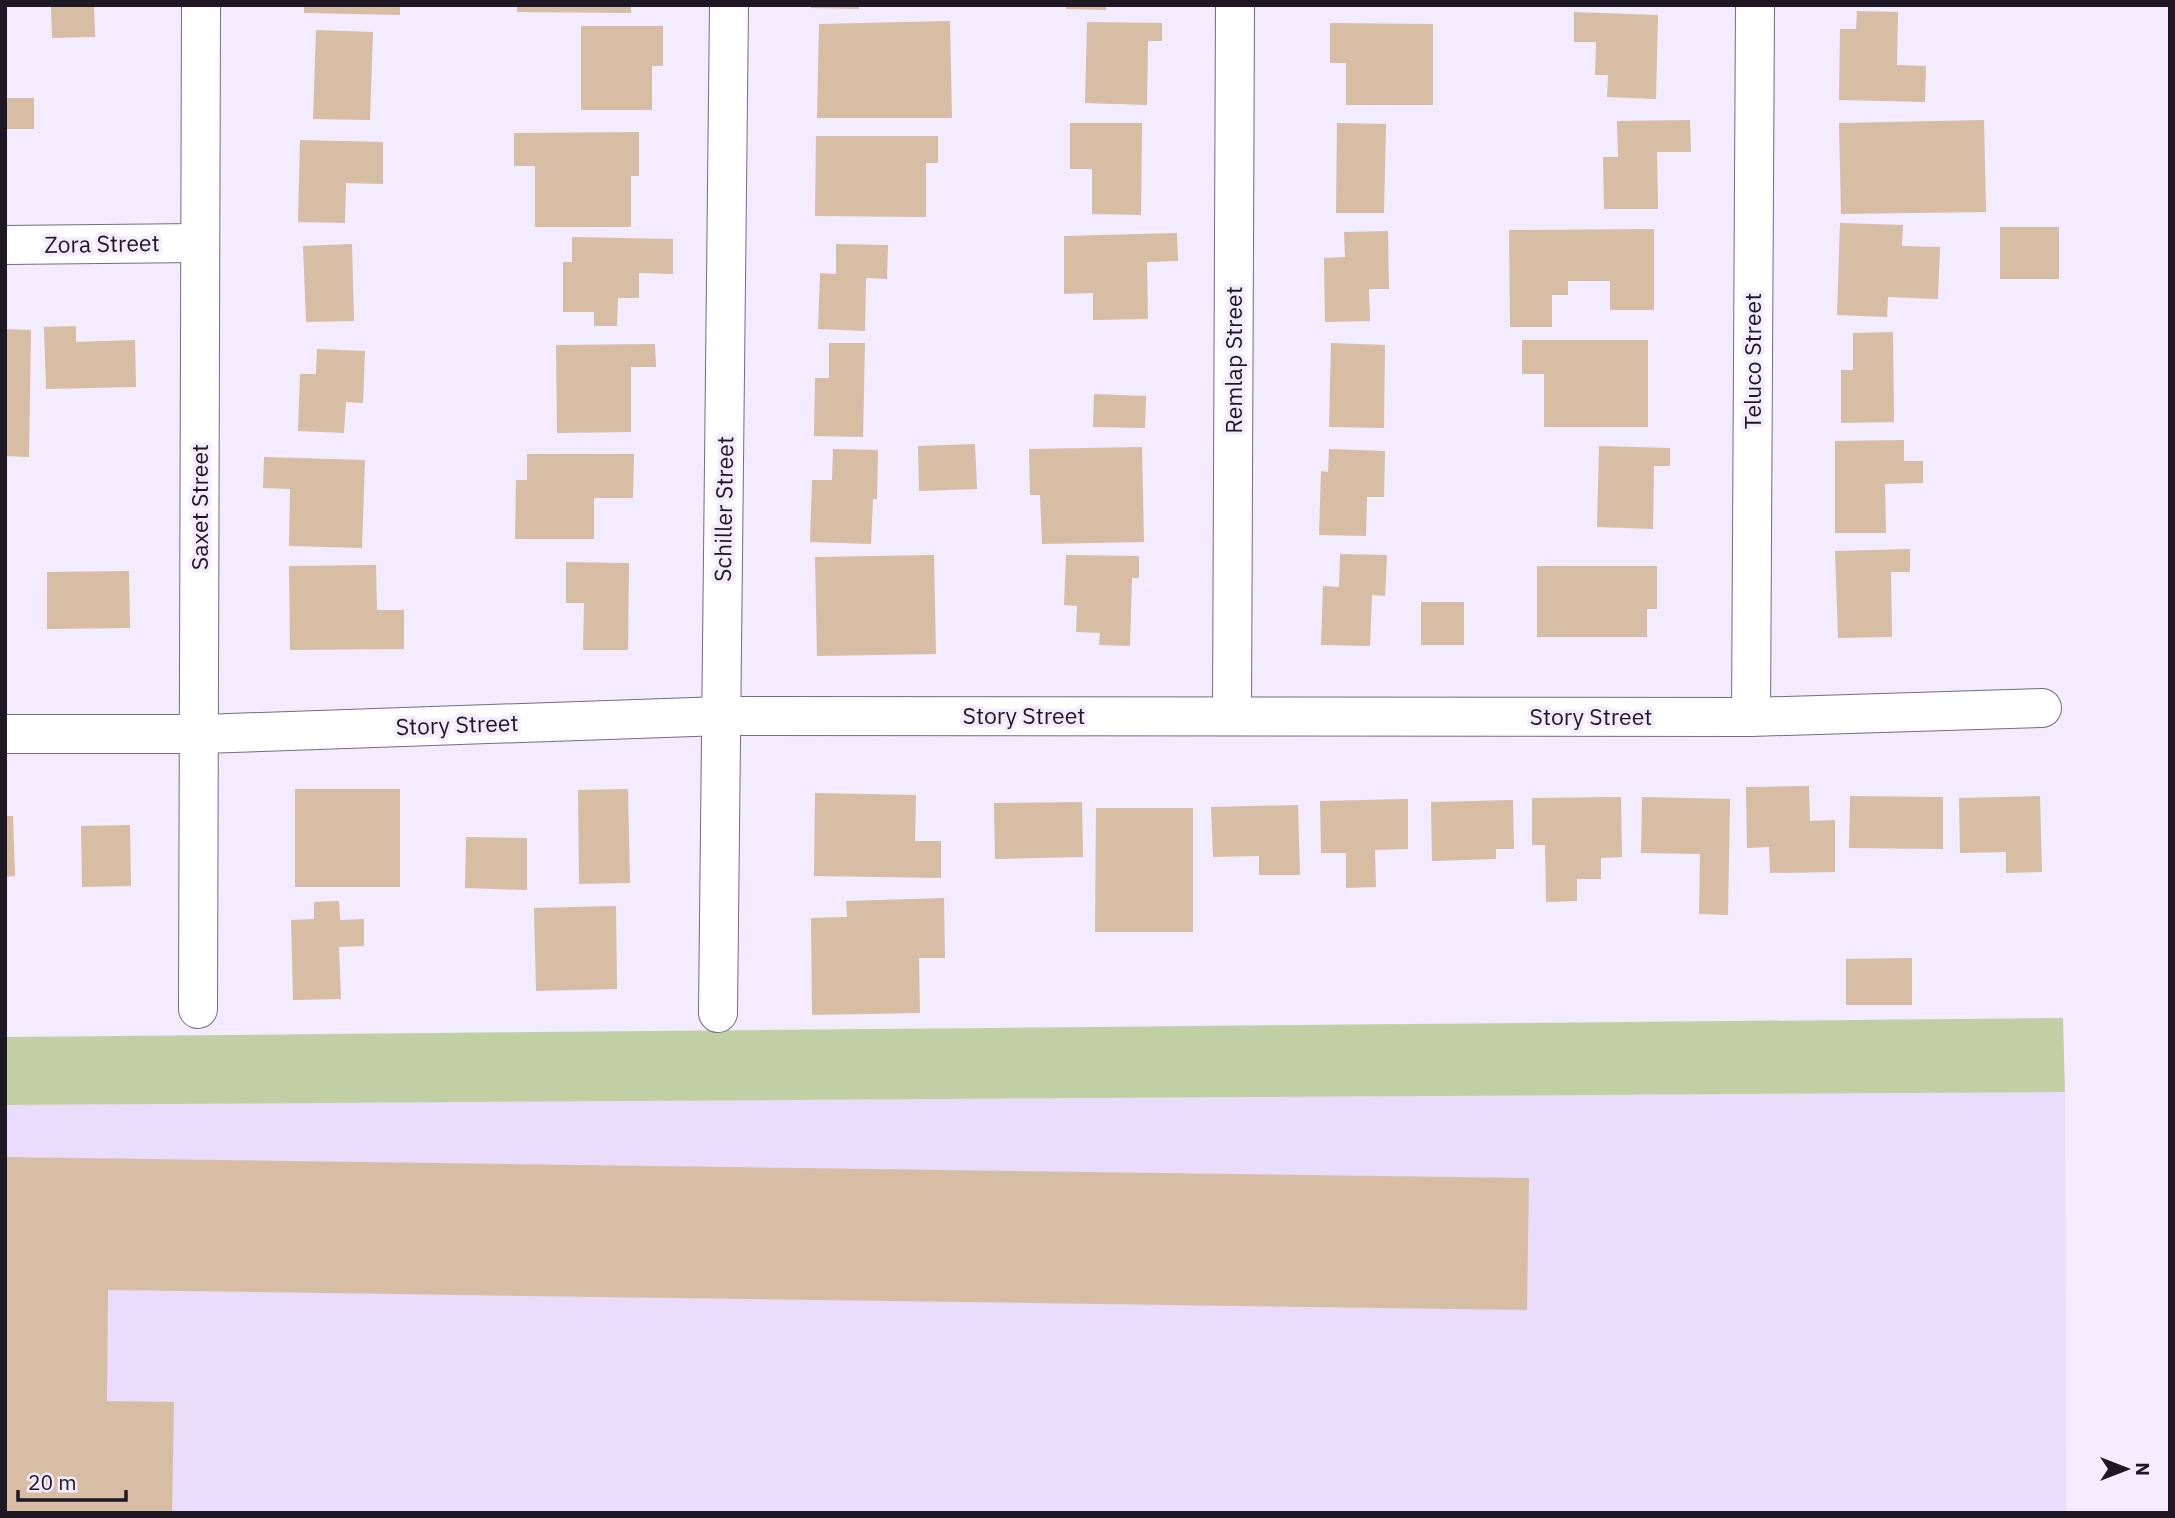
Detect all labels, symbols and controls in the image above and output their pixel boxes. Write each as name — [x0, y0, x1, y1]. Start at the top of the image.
street label: Zora Street — [44, 227, 160, 259]
street label: Remlap Street — [1218, 286, 1248, 434]
street label: Teluco Street — [1737, 293, 1767, 429]
street label: Schiller Street — [707, 436, 739, 582]
street label: Saxet Street — [184, 444, 214, 570]
street label: Story Street — [963, 700, 1085, 730]
street label: Story Street — [1530, 701, 1652, 731]
street label: Story Street — [395, 707, 519, 741]
north arrow — [2091, 1434, 2161, 1504]
scale bar — [18, 1458, 126, 1502]
text: N — [2131, 1462, 2155, 1476]
text: 20 m — [28, 1468, 77, 1496]

